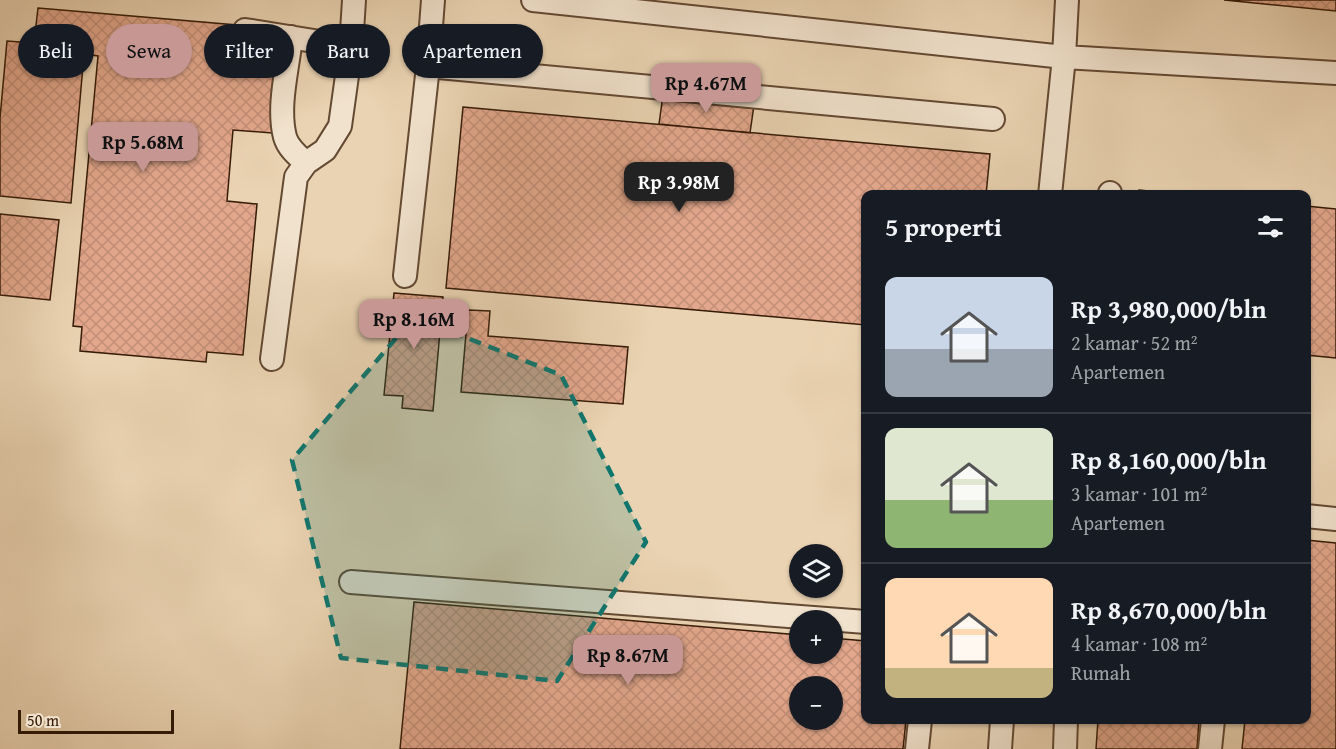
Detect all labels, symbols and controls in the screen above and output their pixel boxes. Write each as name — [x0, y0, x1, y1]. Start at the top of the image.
chip: Beli — [18, 24, 94, 78]
chip: Sewa — [106, 24, 192, 78]
chip: Filter — [204, 24, 294, 78]
chip: Baru — [306, 24, 390, 78]
chip: Apartemen — [402, 24, 543, 78]
pin: Rp 4.67M — [644, 63, 768, 114]
text: Rp 4.67M — [665, 68, 747, 97]
pin: Rp 5.68M — [81, 122, 205, 173]
text: Rp 5.68M — [102, 127, 184, 156]
pin: Rp 3.98M — [617, 162, 741, 213]
text: Rp 3.98M — [638, 167, 720, 196]
text: 5 properti — [885, 207, 1002, 246]
icon: filters — [1254, 210, 1287, 243]
text: Rp 3,980,000/bln — [1071, 289, 1267, 328]
pin: Rp 8.16M — [352, 299, 476, 350]
icon: home — [933, 301, 1005, 373]
text: Rp 8.16M — [373, 304, 455, 333]
text: 2 kamar · 52 m² — [1071, 328, 1198, 357]
text: Apartemen — [1071, 357, 1165, 386]
text: Rp 8,160,000/bln — [1071, 440, 1267, 479]
icon: home — [933, 452, 1005, 524]
text: 3 kamar · 101 m² — [1071, 479, 1207, 508]
text: Apartemen — [1071, 508, 1165, 537]
map controls — [789, 544, 843, 730]
button: layers — [789, 544, 843, 598]
text: Rp 8,670,000/bln — [1071, 590, 1267, 629]
icon: home — [933, 602, 1005, 674]
button: + — [789, 610, 843, 664]
text: 4 kamar · 108 m² — [1071, 629, 1207, 658]
pin: Rp 8.67M — [566, 635, 690, 686]
text: Rp 8.67M — [587, 640, 669, 669]
text: Rumah — [1071, 658, 1130, 687]
button: − — [789, 676, 843, 730]
scale bar — [18, 707, 174, 734]
text: 50 m — [27, 708, 59, 732]

